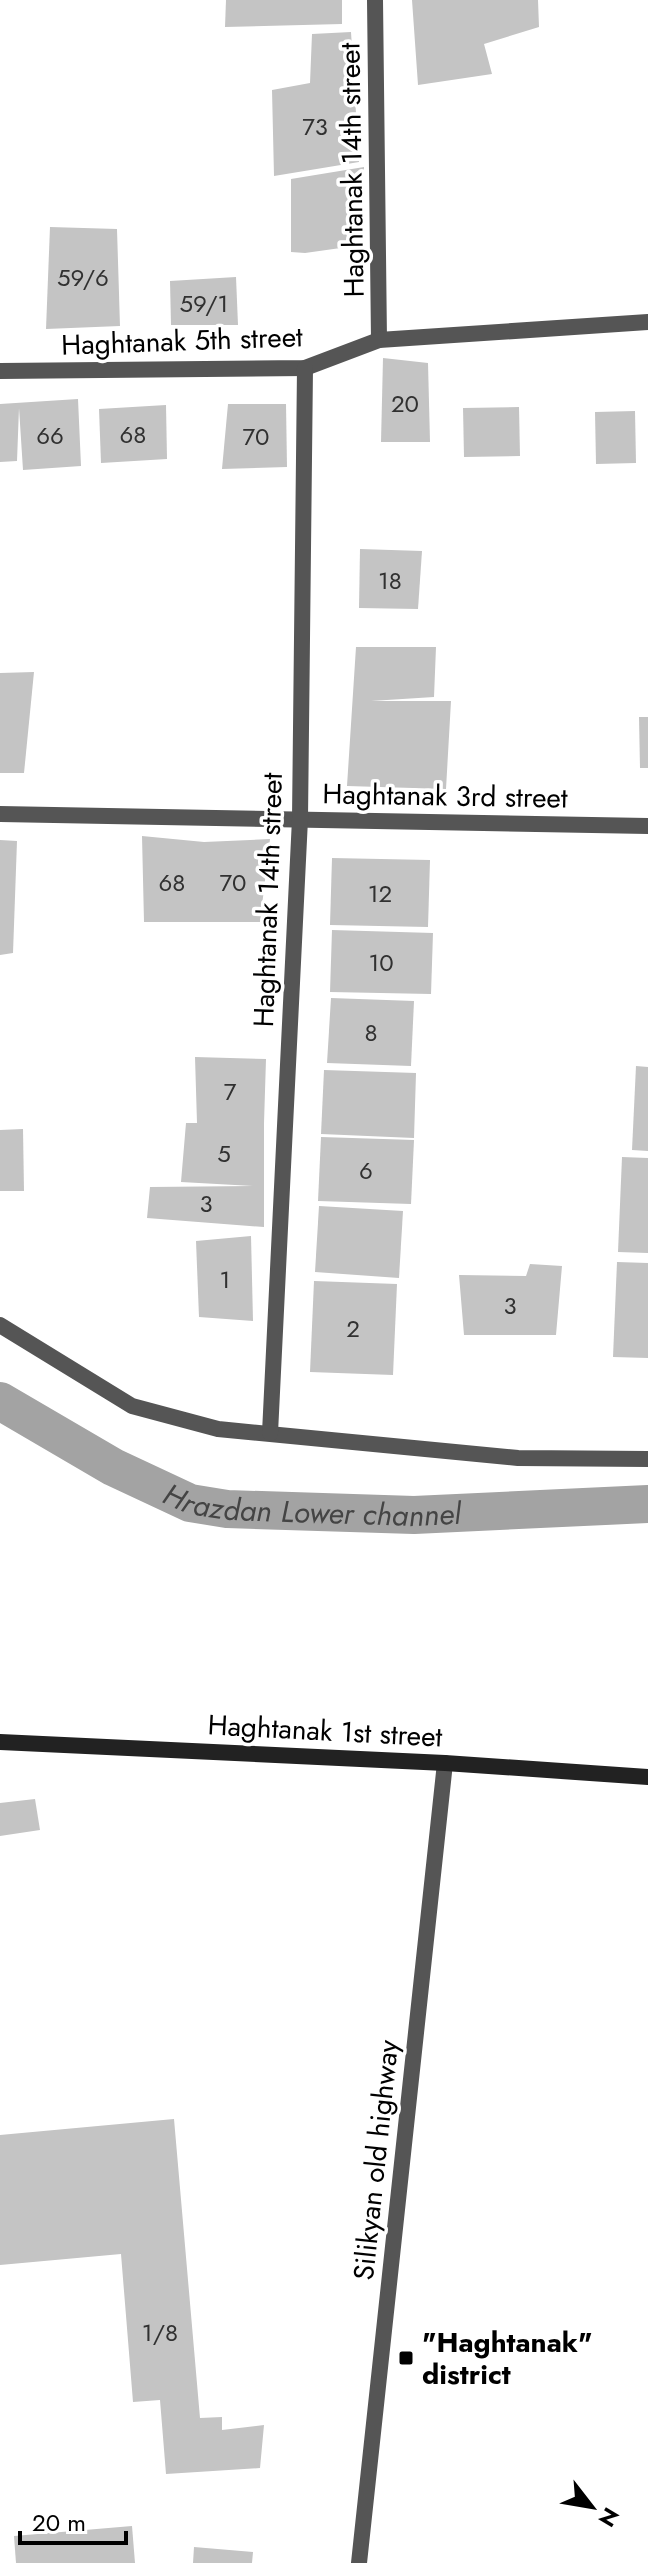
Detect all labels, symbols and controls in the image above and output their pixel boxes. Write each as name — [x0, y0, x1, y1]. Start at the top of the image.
street label: Haghtanak 14th street — [329, 42, 375, 298]
house number: 73 — [302, 109, 328, 144]
house number: 59/6 — [57, 260, 109, 295]
house number: 59/1 — [180, 286, 228, 321]
street label: Haghtanak 5th street — [61, 316, 304, 366]
house number: 20 — [391, 386, 419, 421]
house number: 68 — [120, 417, 146, 452]
house number: 66 — [36, 418, 64, 453]
house number: 70 — [243, 419, 270, 454]
house number: 18 — [378, 563, 402, 598]
street label: Haghtanak 14th street — [243, 772, 293, 1028]
street label: Haghtanak 3rd street — [322, 773, 568, 819]
house number: 68 — [159, 865, 185, 900]
house number: 70 — [220, 865, 247, 900]
house number: 12 — [368, 876, 392, 911]
house number: 10 — [368, 945, 394, 980]
house number: 8 — [364, 1015, 378, 1050]
house number: 7 — [224, 1074, 237, 1109]
house number: 5 — [217, 1136, 231, 1171]
house number: 6 — [359, 1153, 373, 1188]
house number: 3 — [199, 1186, 213, 1221]
house number: 1 — [220, 1262, 230, 1297]
house number: 3 — [503, 1288, 517, 1323]
house number: 2 — [346, 1311, 360, 1346]
water label: Hrazdan Lower channel — [156, 1472, 463, 1537]
street label: Haghtanak 1st street — [207, 1704, 444, 1758]
street label: Silikyan old highway — [343, 2037, 409, 2282]
house number: 1/8 — [142, 2315, 178, 2350]
place label: "Haghtanak" district — [422, 2322, 592, 2395]
marker: "Haghtanak" district — [397, 2349, 415, 2367]
north arrow — [552, 2467, 632, 2547]
scale bar — [20, 2495, 126, 2545]
text: N — [591, 2502, 627, 2533]
text: 20 m — [32, 2505, 86, 2540]

